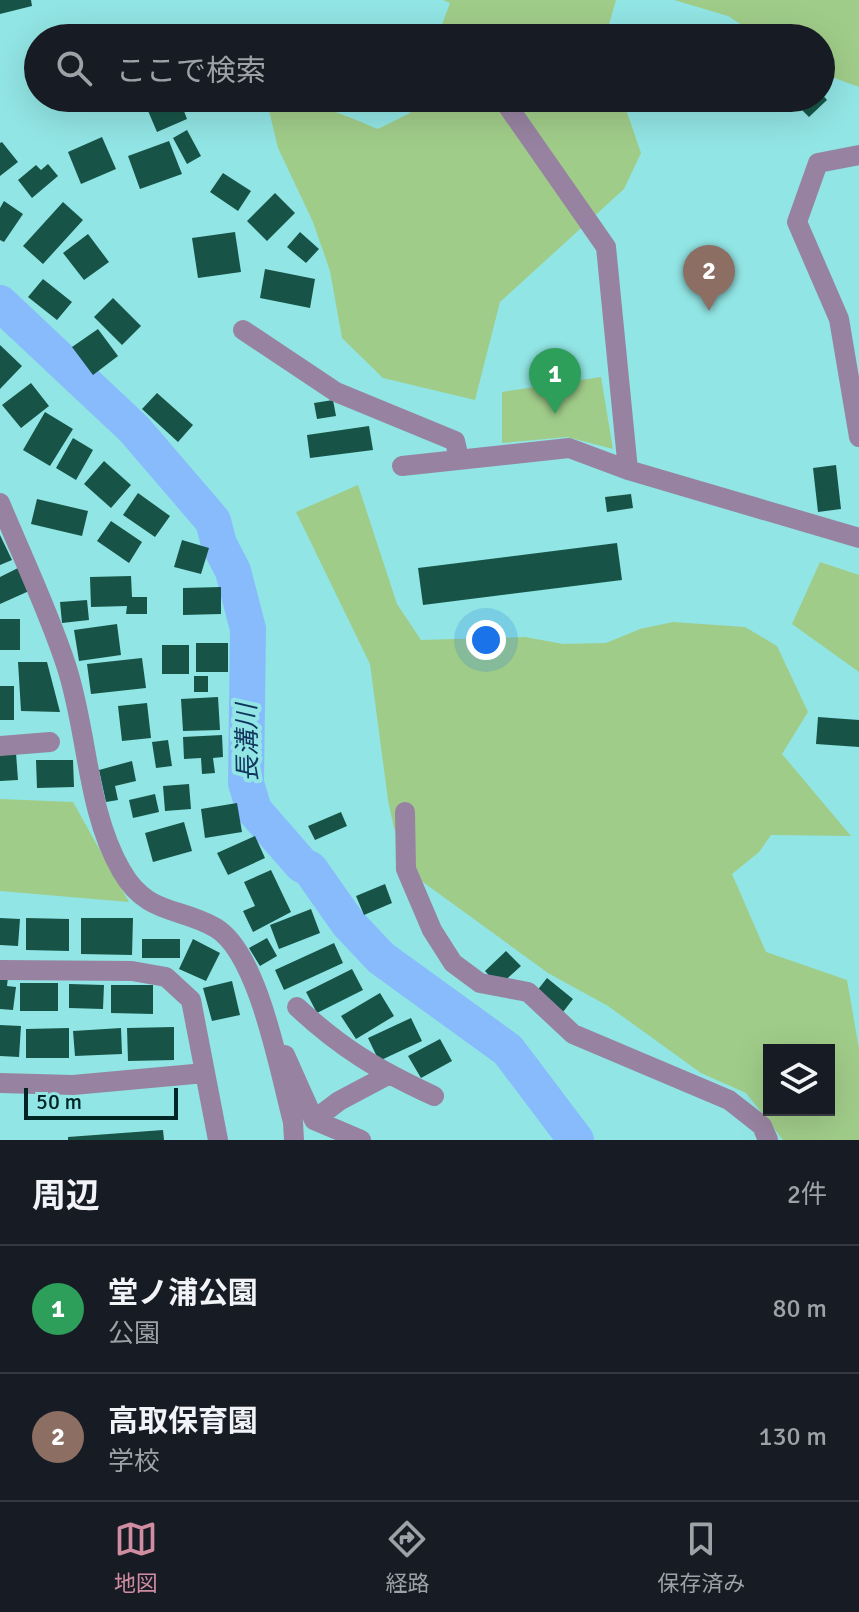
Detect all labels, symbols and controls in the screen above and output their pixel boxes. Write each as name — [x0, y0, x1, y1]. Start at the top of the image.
search box — [24, 24, 835, 112]
icon: search — [52, 46, 96, 90]
text: ここで検索 — [116, 53, 266, 90]
pin: 2 — [683, 245, 735, 311]
pin: 1 — [529, 348, 581, 414]
your location — [466, 620, 506, 660]
water label: 長溝川 — [231, 701, 265, 782]
map controls — [763, 1044, 835, 1116]
button: layers — [763, 1044, 835, 1116]
scale bar — [24, 1084, 178, 1120]
text: 50 m — [36, 1088, 82, 1115]
text: 周辺 — [32, 1175, 100, 1217]
text: 2件 — [787, 1179, 827, 1211]
text: 堂ノ浦公園 — [108, 1275, 258, 1312]
text: 1 — [51, 1293, 65, 1325]
text: 80 m — [772, 1293, 827, 1325]
text: 公園 — [108, 1318, 160, 1350]
text: 高取保育園 — [108, 1403, 258, 1440]
text: 2 — [51, 1421, 65, 1453]
text: 130 m — [758, 1421, 827, 1453]
text: 学校 — [108, 1446, 160, 1478]
tab: 地図 — [114, 1517, 158, 1597]
tab: 経路 — [385, 1517, 429, 1597]
tab: 保存済み — [657, 1517, 745, 1597]

